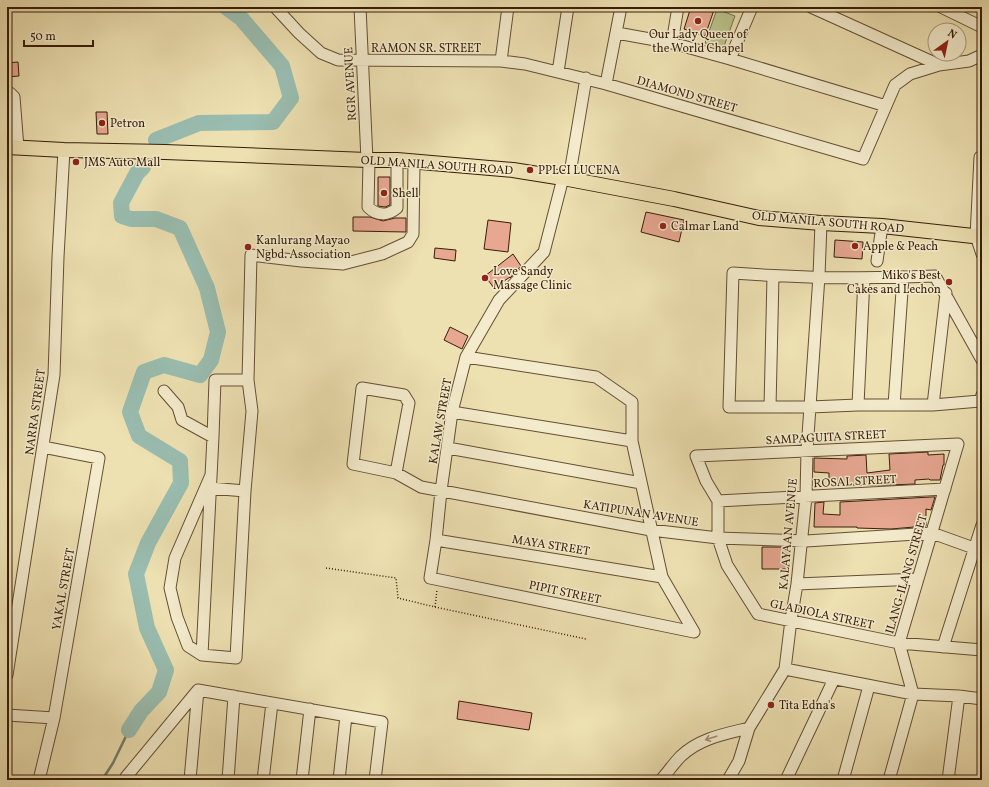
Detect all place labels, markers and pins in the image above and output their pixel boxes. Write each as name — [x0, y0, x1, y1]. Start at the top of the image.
marker: Our Lady Queen of the World Chapel — [693, 16, 703, 26]
place label: Our Lady Queen of the World Chapel — [649, 27, 749, 57]
place label: Petron — [110, 116, 145, 132]
marker: Petron — [97, 118, 107, 128]
place label: JMS Auto Mall — [84, 155, 161, 171]
marker: JMS Auto Mall — [71, 157, 81, 167]
place label: PPLCI LUCENA — [538, 163, 621, 179]
marker: PPLCI LUCENA — [525, 165, 535, 175]
place label: Shell — [392, 186, 419, 202]
marker: Shell — [379, 188, 389, 198]
place label: Calmar Land — [671, 219, 739, 235]
marker: Calmar Land — [658, 221, 668, 231]
place label: Kanlurang Mayao Ngbd. Association — [256, 233, 351, 263]
place label: Apple & Peach — [863, 239, 938, 255]
marker: Apple & Peach — [850, 241, 860, 251]
marker: Kanlurang Mayao Ngbd. Association — [243, 242, 253, 252]
place label: Love Sandy Massage Clinic — [493, 264, 572, 294]
place label: Miko's Best Cakes and Lechon — [847, 268, 941, 298]
marker: Love Sandy Massage Clinic — [480, 273, 490, 283]
marker: Miko's Best Cakes and Lechon — [944, 277, 954, 287]
place label: Tita Edna's — [779, 698, 835, 714]
marker: Tita Edna's — [766, 700, 776, 710]

